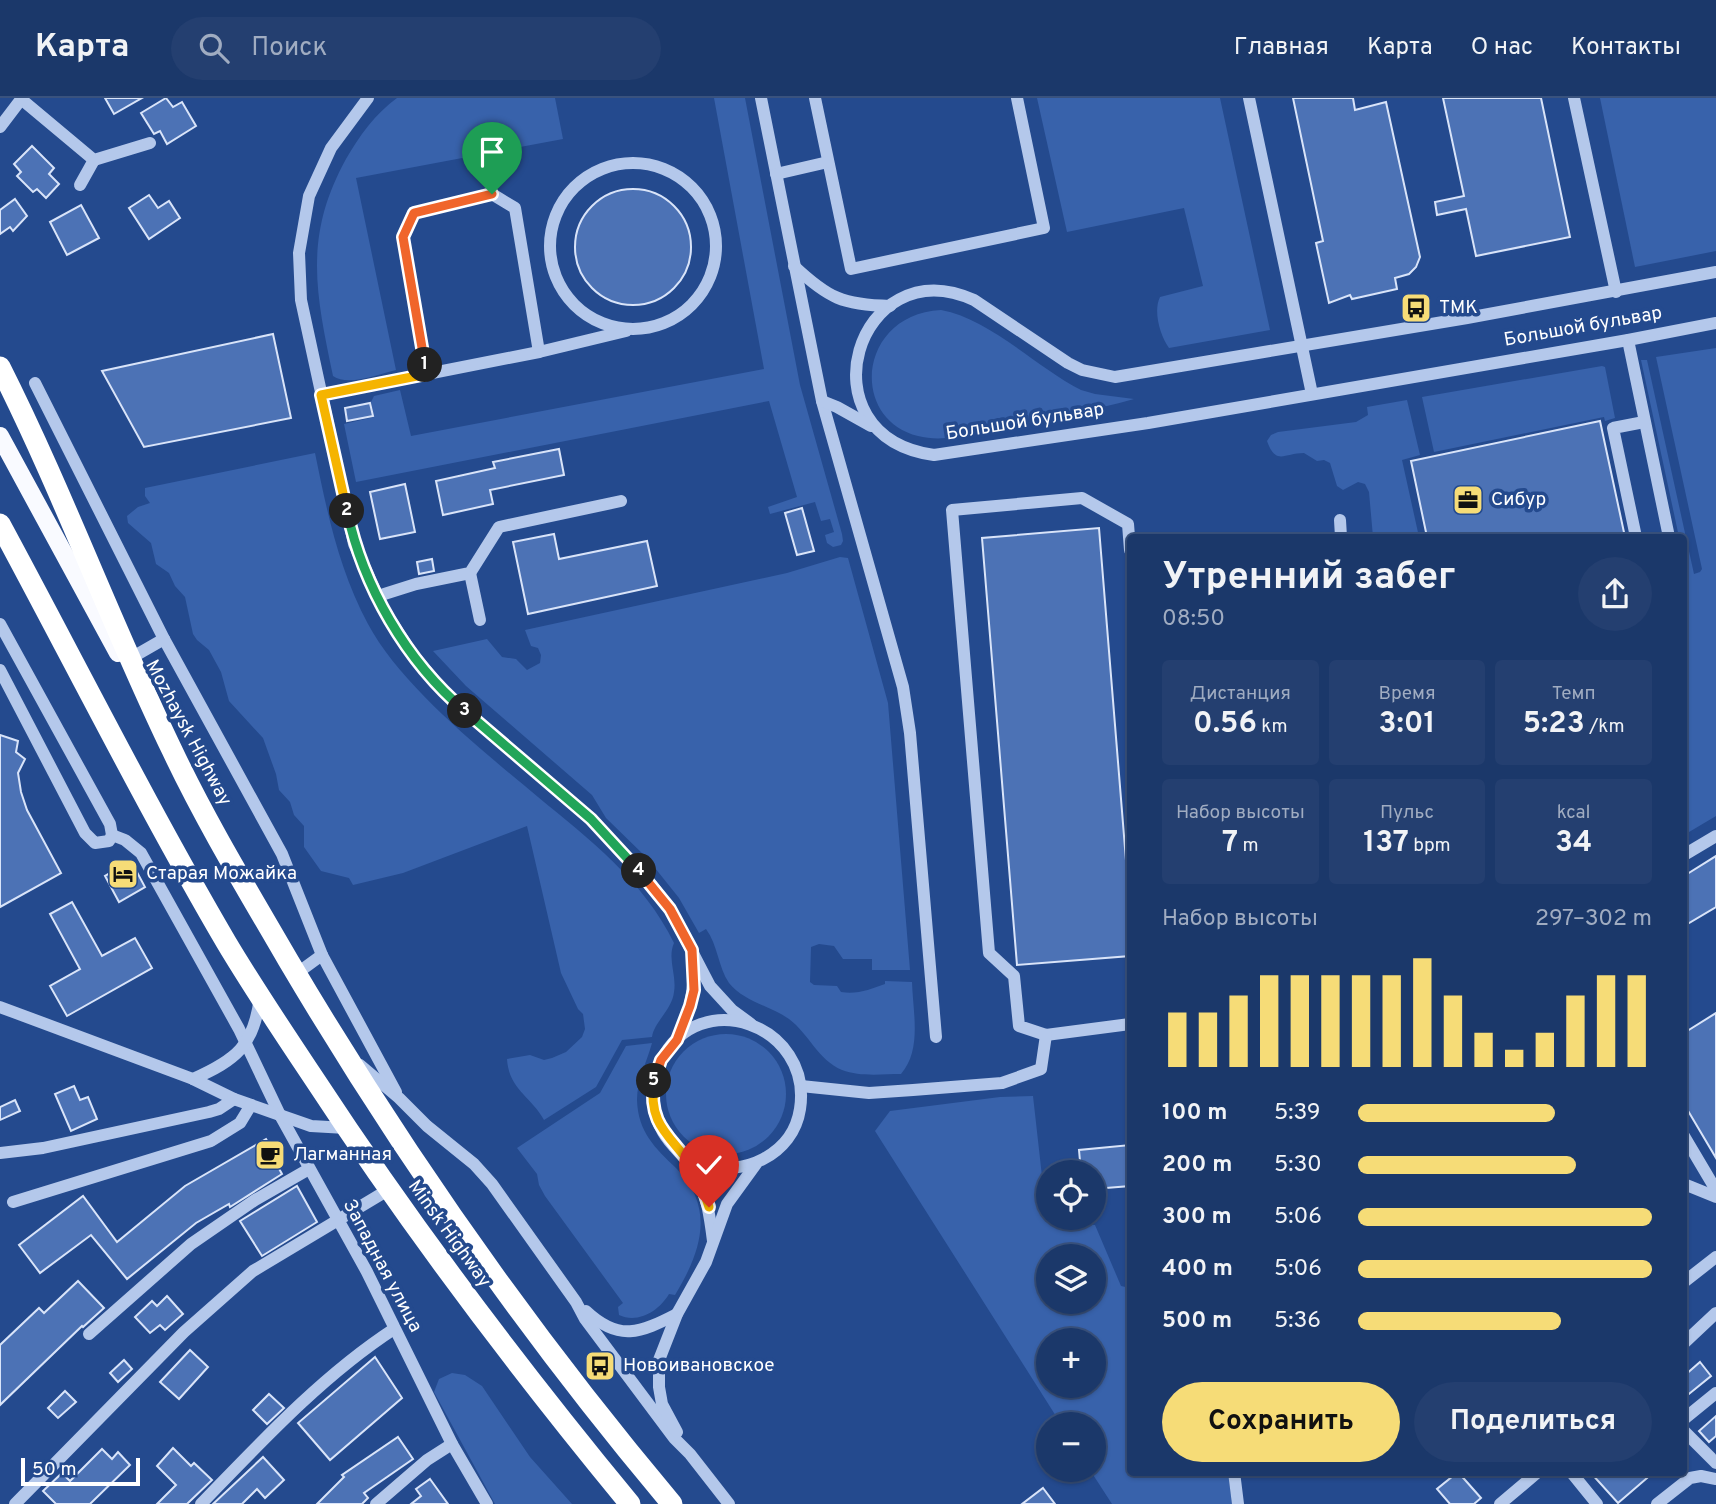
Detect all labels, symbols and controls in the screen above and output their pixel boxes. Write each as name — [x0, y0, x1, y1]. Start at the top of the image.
search box — [171, 17, 661, 80]
text: Карта — [35, 27, 129, 69]
icon: search — [195, 29, 233, 67]
text: Поиск — [251, 32, 327, 65]
text: Главная — [1234, 33, 1329, 63]
text: Карта — [1367, 33, 1433, 63]
text: О нас — [1471, 33, 1533, 63]
text: Контакты — [1571, 33, 1681, 63]
pin — [462, 122, 522, 194]
icon: arrive — [473, 133, 511, 171]
bus stop icon: ТМК — [1399, 291, 1433, 325]
place label: ТМК — [1439, 296, 1478, 320]
street label: Большой бульвар — [1502, 301, 1664, 353]
pin: 1 — [408, 348, 442, 382]
text: 1 — [421, 352, 428, 376]
street label: Большой бульвар — [944, 398, 1106, 446]
office icon: Сибур — [1451, 483, 1485, 517]
place label: Сибур — [1491, 488, 1546, 512]
pin: 2 — [330, 494, 364, 528]
text: 2 — [341, 498, 352, 522]
text: Утренний забег — [1162, 554, 1456, 603]
button: share — [1578, 557, 1652, 631]
text: 08:50 — [1162, 605, 1225, 634]
street label: Mozhaysk Highway — [139, 656, 237, 810]
text: Дистанция — [1190, 682, 1291, 706]
text: Время — [1378, 682, 1436, 706]
text: Темп — [1552, 682, 1596, 706]
pin: 3 — [448, 694, 482, 728]
text: 3 — [459, 698, 470, 722]
text: 0.56 — [1193, 706, 1257, 743]
text: 3:01 — [1378, 706, 1436, 743]
text: 5:23 — [1523, 706, 1585, 743]
text: km — [1257, 715, 1288, 739]
text: /km — [1585, 715, 1625, 739]
text: Набор высоты — [1176, 801, 1305, 825]
text: Пульс — [1380, 801, 1434, 825]
text: kcal — [1557, 801, 1591, 825]
text: 7 — [1222, 825, 1238, 862]
text: 137 — [1363, 825, 1409, 862]
text: 34 — [1555, 825, 1592, 862]
text: m — [1238, 834, 1259, 858]
text: bpm — [1409, 834, 1451, 858]
pin: 4 — [622, 854, 656, 888]
hotel icon: Старая Можайка — [106, 857, 140, 891]
text: 4 — [632, 858, 645, 882]
place label: Старая Можайка — [146, 862, 297, 886]
text: Набор высоты — [1162, 905, 1318, 934]
text: 297–302 m — [1535, 905, 1652, 934]
pin: 5 — [636, 1063, 672, 1098]
text: 5 — [648, 1068, 659, 1092]
text: 100 m — [1162, 1099, 1227, 1128]
text: 5:39 — [1274, 1099, 1321, 1128]
pin — [679, 1135, 739, 1207]
cafe icon: Лагманная — [253, 1138, 287, 1172]
place label: Лагманная — [293, 1143, 392, 1167]
icon: check — [690, 1146, 728, 1184]
text: 200 m — [1162, 1151, 1232, 1180]
text: 5:30 — [1274, 1151, 1322, 1180]
map controls — [1036, 1160, 1106, 1482]
button: locate — [1036, 1160, 1106, 1230]
street label: Minsk Highway — [402, 1176, 496, 1292]
street label: Западная улица — [337, 1195, 427, 1337]
text: 300 m — [1162, 1203, 1232, 1232]
text: 5:06 — [1274, 1203, 1322, 1232]
button: layers — [1036, 1244, 1106, 1314]
text: 400 m — [1162, 1255, 1233, 1284]
text: 5:06 — [1274, 1255, 1322, 1284]
text: 500 m — [1162, 1307, 1232, 1336]
text: 5:36 — [1274, 1307, 1321, 1336]
button: + — [1036, 1328, 1106, 1398]
bus stop icon: Новоивановское — [583, 1349, 617, 1383]
place label: Новоивановское — [623, 1354, 774, 1378]
button: Сохранить — [1162, 1382, 1400, 1462]
button: Поделиться — [1414, 1382, 1652, 1462]
button: − — [1036, 1412, 1106, 1482]
scale bar — [21, 1455, 140, 1487]
text: 50 m — [32, 1458, 77, 1482]

